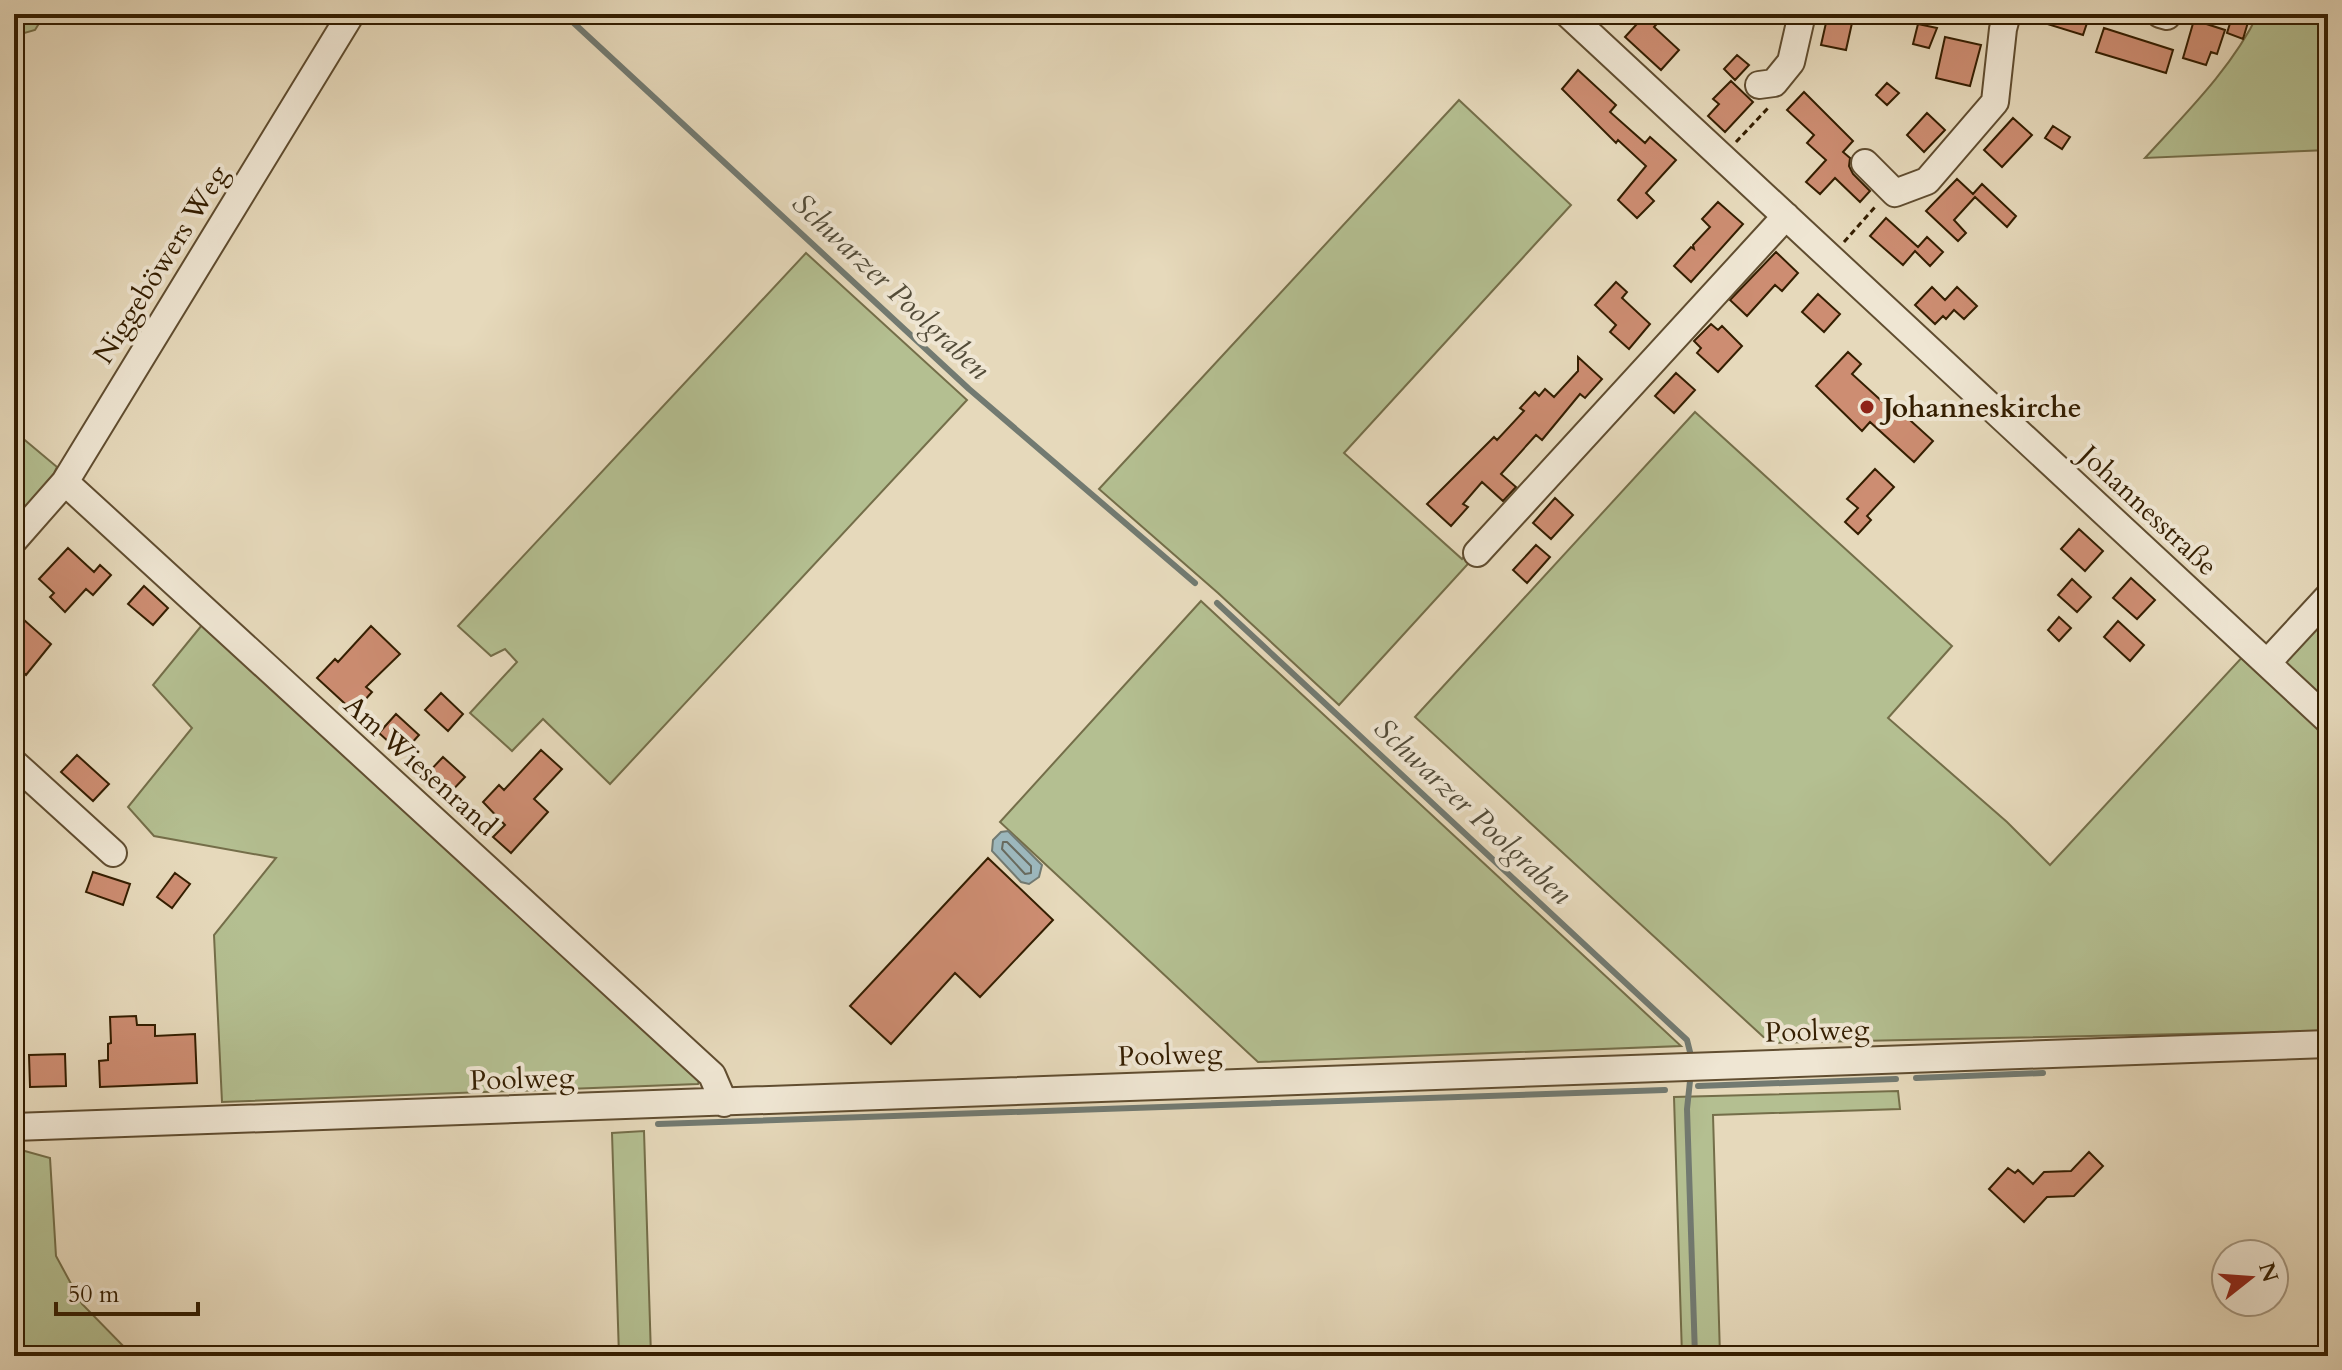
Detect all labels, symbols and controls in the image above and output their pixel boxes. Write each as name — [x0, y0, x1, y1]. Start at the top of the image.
street label: Niggeböwers Weg — [84, 158, 237, 371]
water label: Schwarzer Poolgraben — [783, 184, 999, 389]
place label: Johanneskirche — [1879, 389, 2082, 427]
marker: Johanneskirche — [1858, 398, 1876, 416]
street label: Johannesstraße — [2068, 434, 2226, 585]
street label: Am Wiesenrand — [336, 687, 505, 845]
water label: Schwarzer Poolgraben — [1365, 709, 1581, 914]
street label: Poolweg — [1764, 1010, 1870, 1052]
street label: Poolweg — [1117, 1034, 1223, 1076]
street label: Poolweg — [469, 1058, 575, 1100]
north arrow — [2210, 1238, 2290, 1318]
text: N — [2251, 1259, 2285, 1286]
scale bar — [56, 1266, 198, 1316]
text: 50 m — [68, 1278, 120, 1311]

